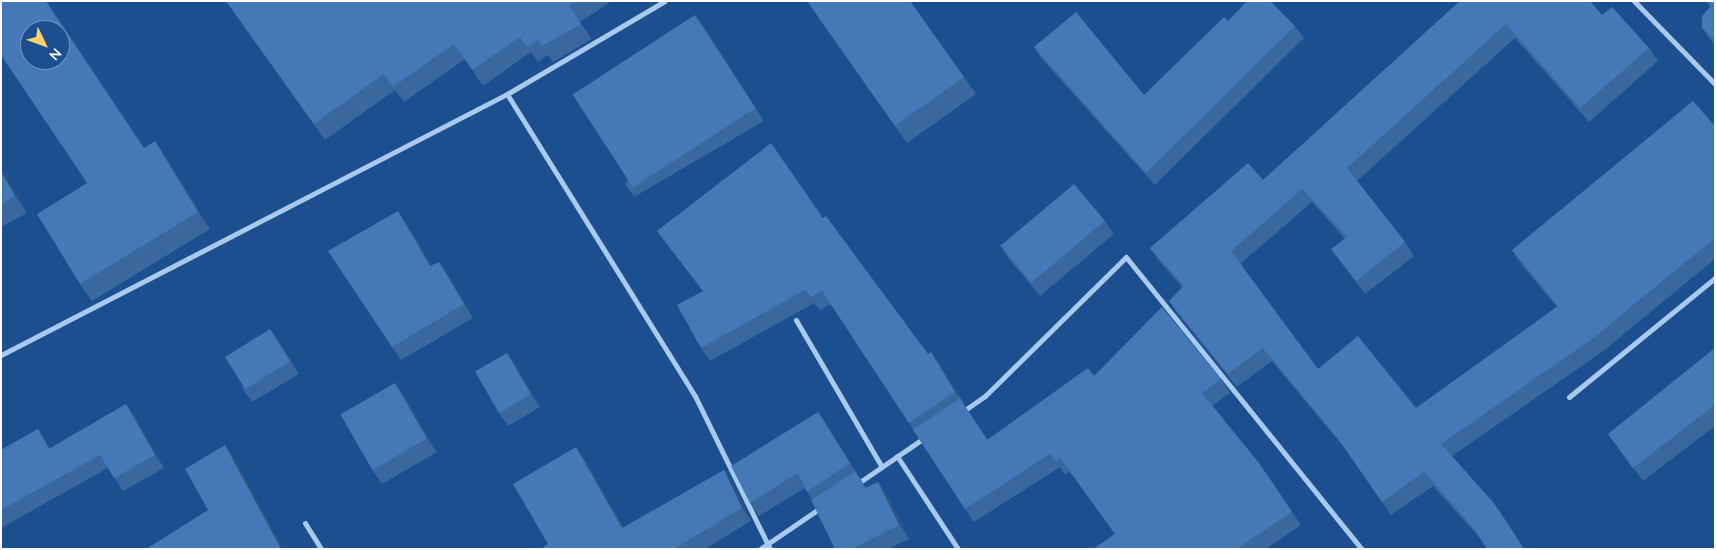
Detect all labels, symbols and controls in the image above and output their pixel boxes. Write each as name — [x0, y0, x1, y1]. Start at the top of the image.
north arrow — [20, 20, 70, 70]
text: N — [45, 45, 66, 64]

